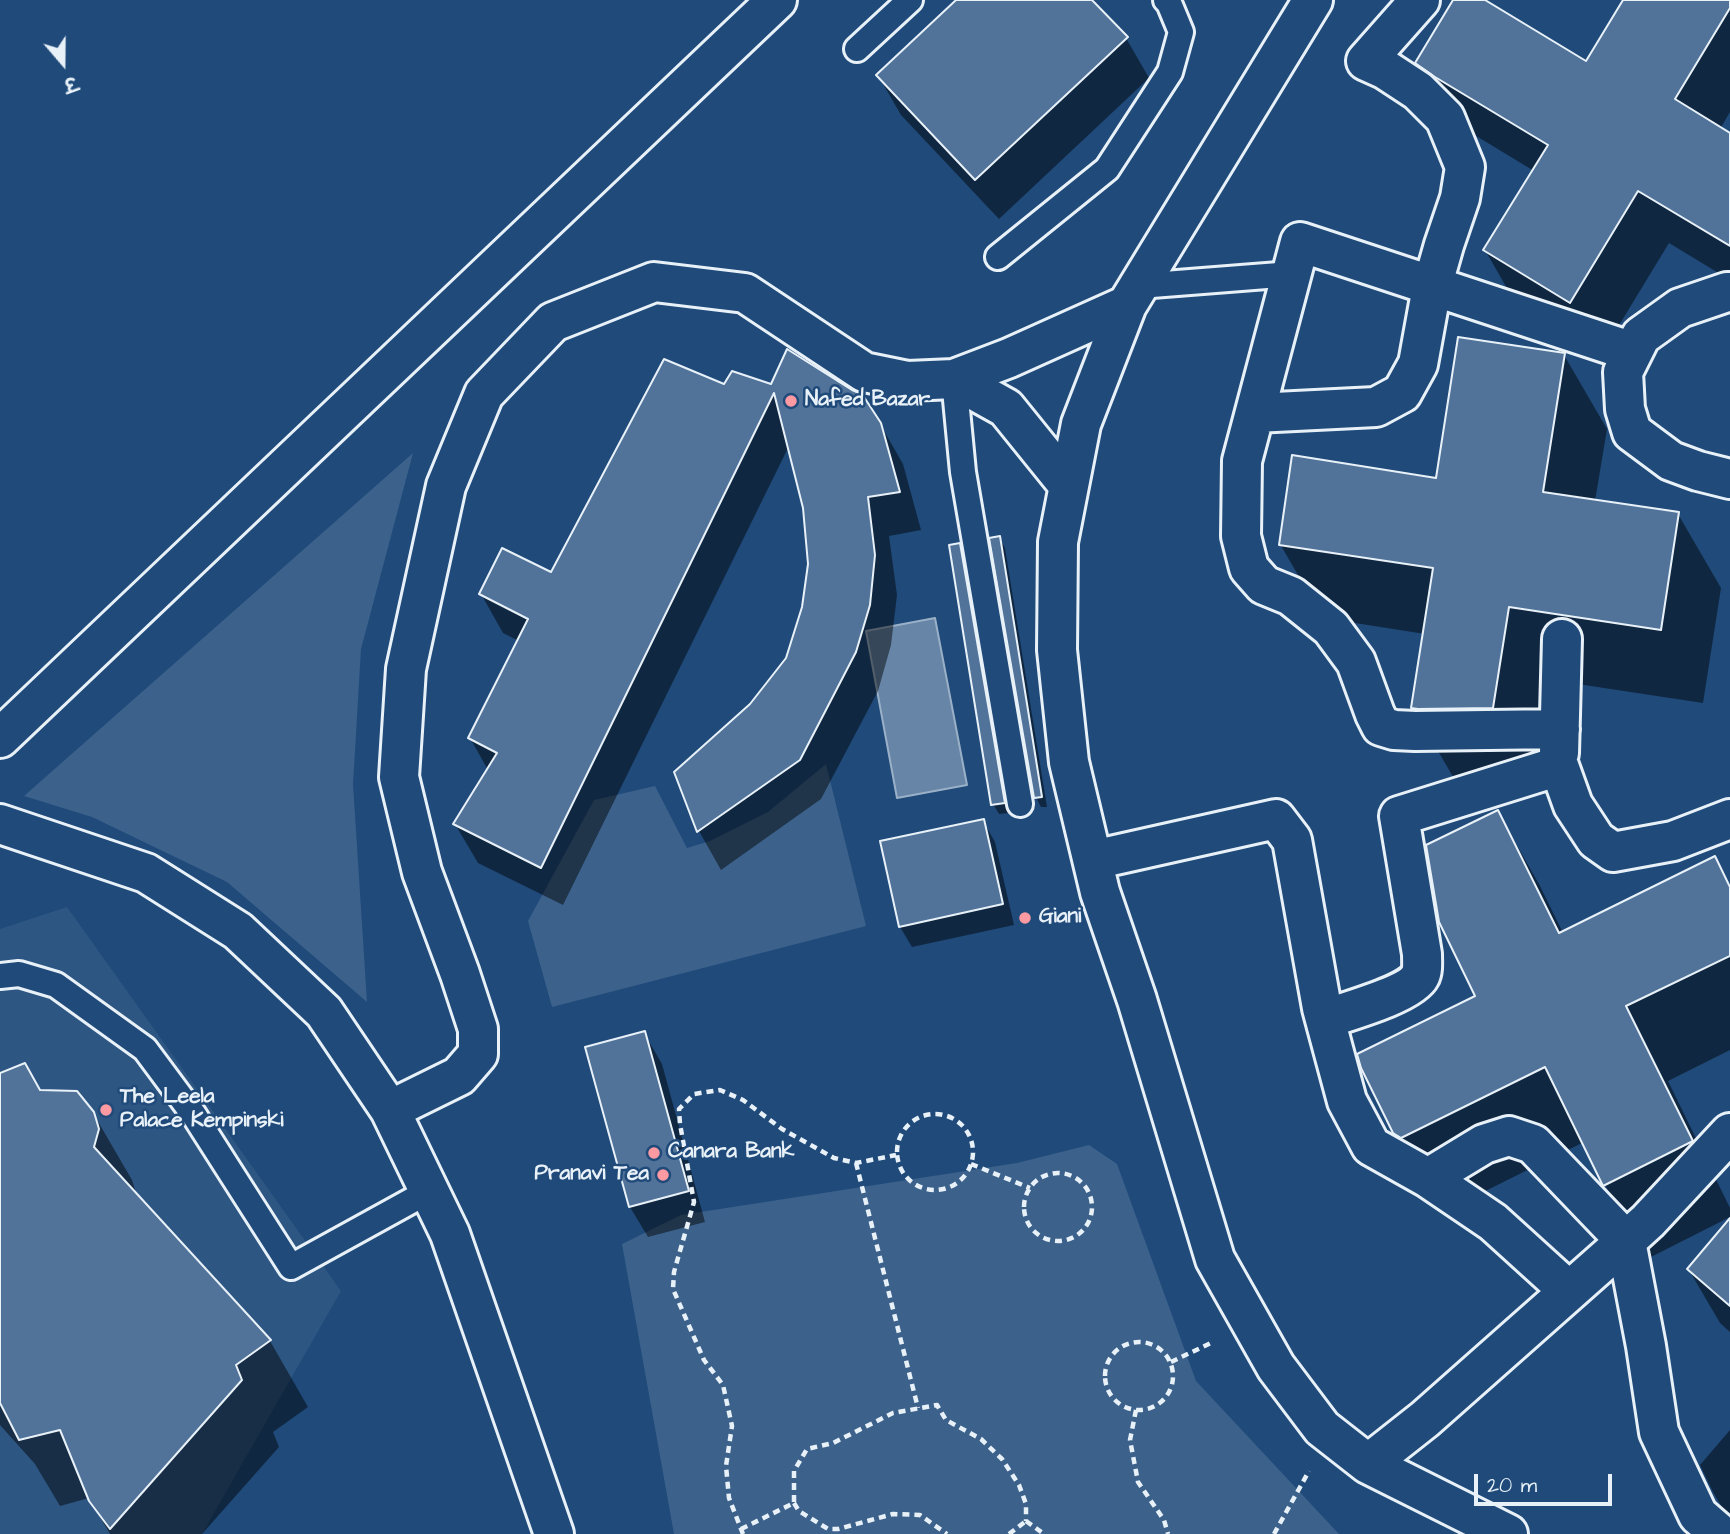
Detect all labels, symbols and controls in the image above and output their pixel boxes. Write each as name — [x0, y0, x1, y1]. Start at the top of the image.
north arrow — [28, 28, 98, 98]
text: उ — [60, 68, 81, 98]
place label: Nafed Bazar — [805, 388, 930, 414]
marker: Nafed Bazar — [783, 393, 799, 409]
place label: Giani — [1039, 905, 1081, 931]
marker: Giani — [1017, 910, 1033, 926]
place label: The Leela Palace Kempinski — [120, 1085, 284, 1135]
marker: The Leela Palace Kempinski — [98, 1102, 114, 1118]
place label: Canara Bank — [668, 1140, 794, 1166]
marker: Canara Bank — [646, 1145, 662, 1161]
place label: Pranavi Tea — [535, 1162, 649, 1188]
marker: Pranavi Tea — [655, 1167, 671, 1183]
scale bar — [1478, 1460, 1616, 1504]
text: 20 m — [1487, 1471, 1537, 1500]

